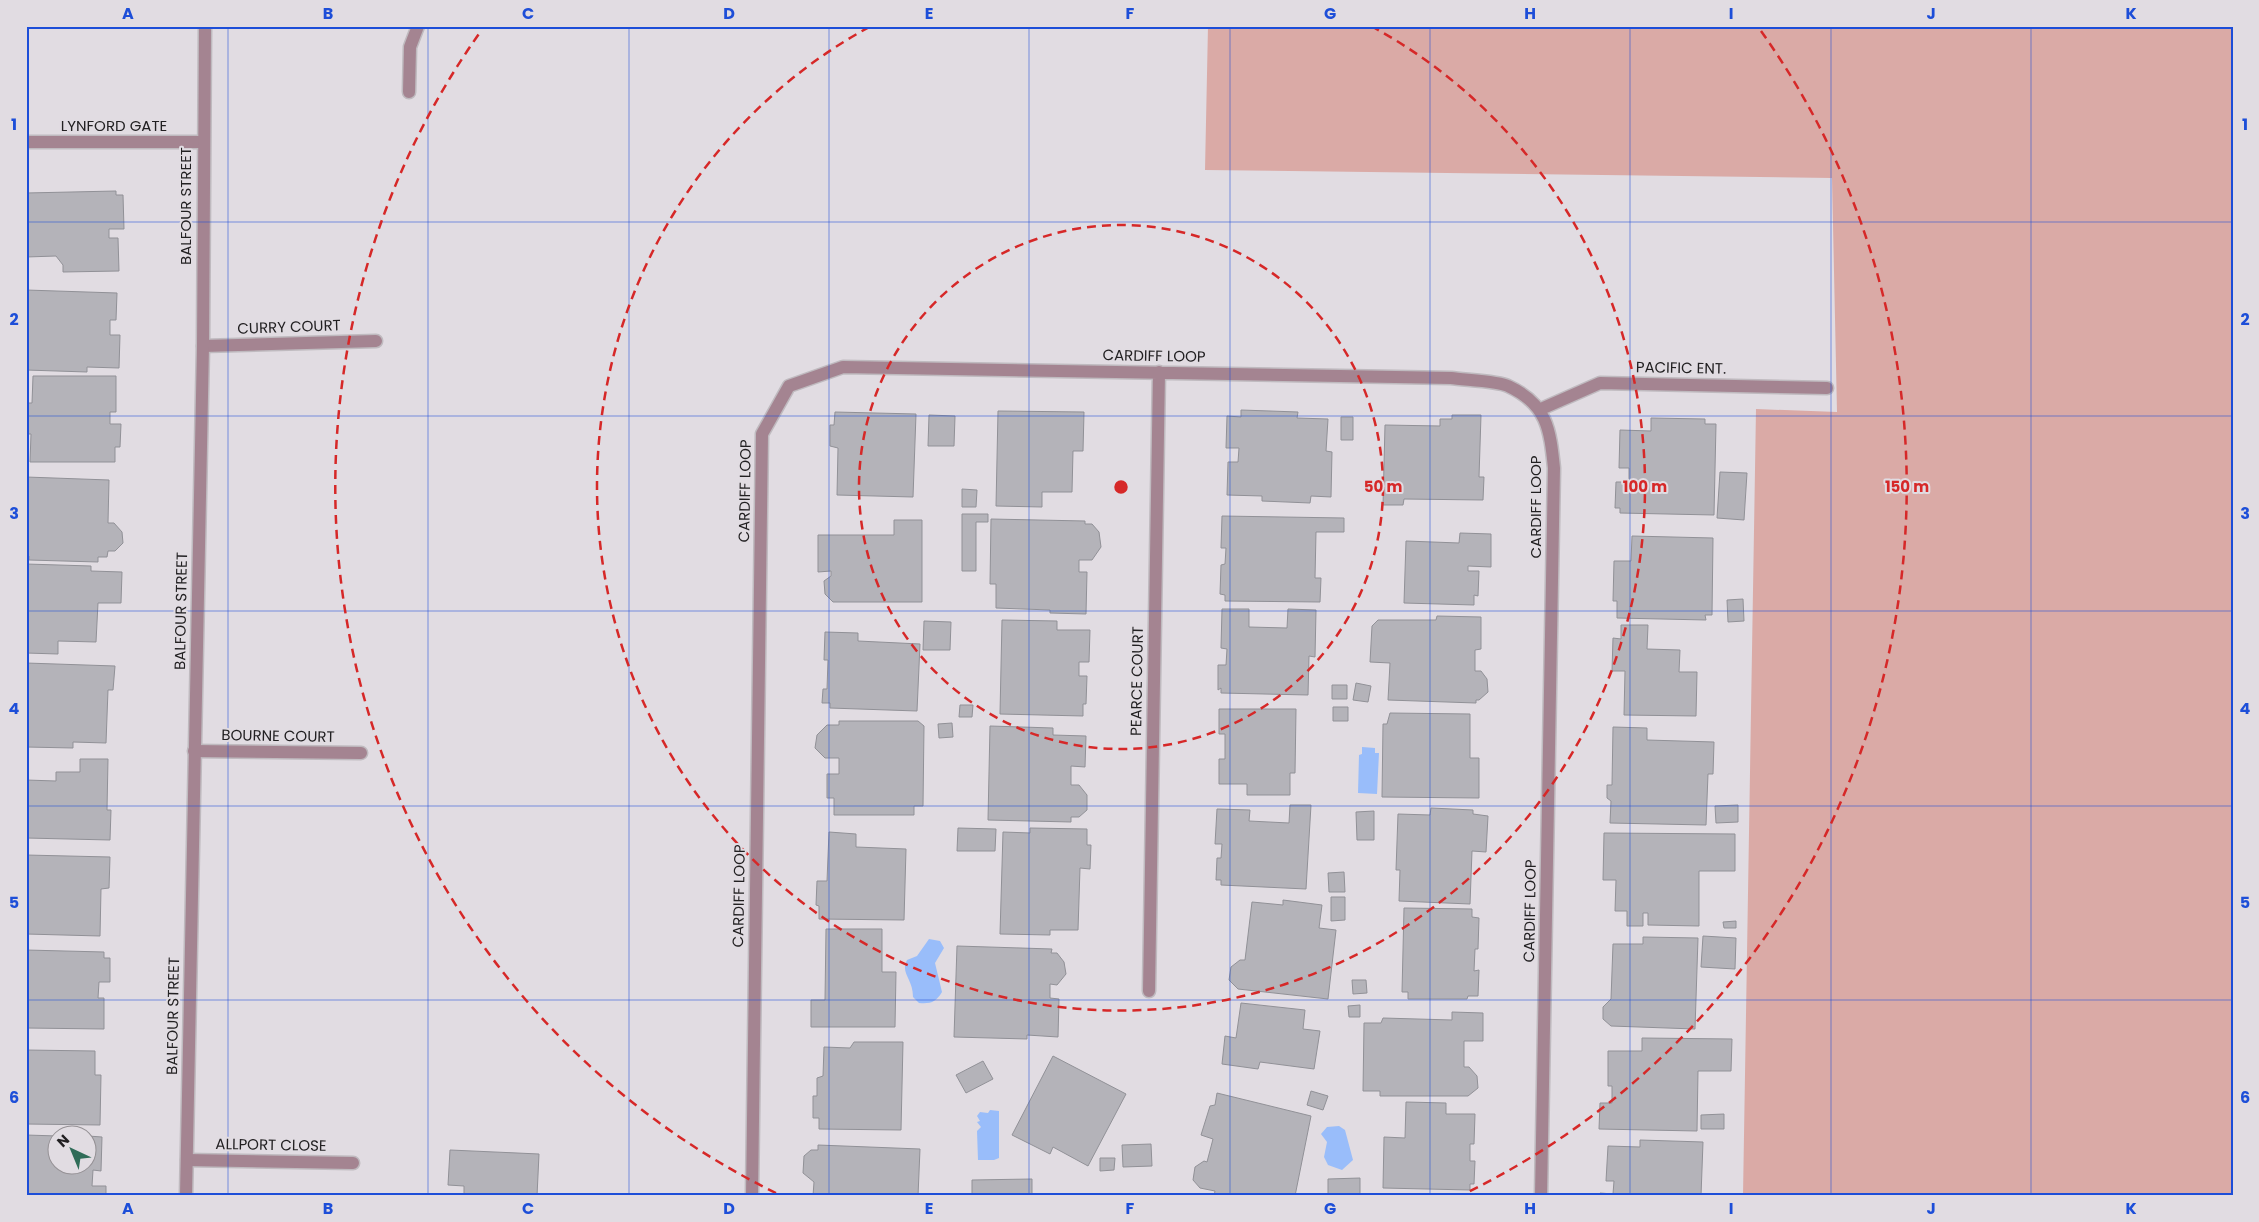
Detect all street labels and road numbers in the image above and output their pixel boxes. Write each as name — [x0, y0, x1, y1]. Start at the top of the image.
street label: LYNFORD GATE — [61, 115, 167, 136]
street label: BALFOUR STREET — [175, 147, 196, 265]
street label: CURRY COURT — [237, 314, 341, 339]
street label: CARDIFF LOOP — [1102, 344, 1206, 367]
street label: PACIFIC ENT. — [1636, 356, 1726, 379]
street label: CARDIFF LOOP — [733, 439, 756, 543]
street label: CARDIFF LOOP — [1525, 455, 1546, 558]
street label: BALFOUR STREET — [169, 552, 192, 670]
street label: PEARCE COURT — [1125, 626, 1148, 736]
street label: BOURNE COURT — [221, 724, 335, 747]
street label: CARDIFF LOOP — [727, 844, 750, 948]
street label: CARDIFF LOOP — [1518, 859, 1541, 963]
street label: BALFOUR STREET — [161, 957, 184, 1075]
street label: ALLPORT CLOSE — [215, 1133, 327, 1156]

